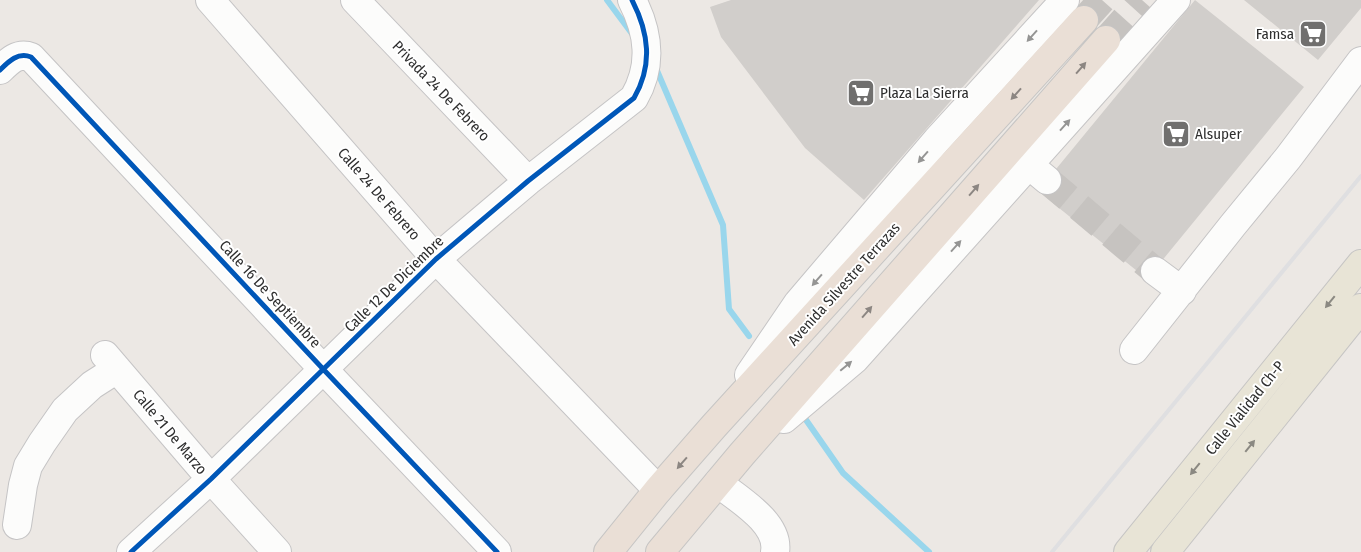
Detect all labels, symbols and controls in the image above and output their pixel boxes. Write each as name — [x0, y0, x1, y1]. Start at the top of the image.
supermarket icon: Famsa — [1298, 19, 1328, 49]
place label: Famsa — [1256, 25, 1294, 43]
one-way arrow — [1026, 30, 1038, 42]
street label: Privada 24 De Febrero — [389, 37, 494, 145]
one-way arrow — [1076, 61, 1087, 74]
supermarket icon: Plaza La Sierra — [846, 78, 876, 108]
place label: Plaza La Sierra — [880, 84, 969, 102]
one-way arrow — [1010, 88, 1022, 100]
one-way arrow — [1059, 119, 1070, 132]
supermarket icon: Alsuper — [1161, 119, 1191, 149]
place label: Alsuper — [1195, 125, 1242, 143]
street label: Calle 24 De Febrero — [334, 144, 424, 244]
one-way arrow — [918, 150, 929, 163]
one-way arrow — [968, 184, 980, 196]
street label: Avenida Silvestre Terrazas — [784, 219, 904, 349]
street label: Calle 12 De Diciembre — [341, 232, 447, 336]
street label: Calle 16 De Septiembre — [215, 236, 325, 352]
one-way arrow — [950, 241, 962, 253]
one-way arrow — [812, 273, 823, 286]
one-way arrow — [1325, 295, 1336, 308]
one-way arrow — [861, 306, 872, 318]
street label: Calle Vialidad Ch-P — [1202, 357, 1288, 459]
one-way arrow — [840, 360, 852, 372]
street label: Calle 21 De Marzo — [129, 386, 211, 478]
one-way arrow — [1245, 440, 1256, 453]
one-way arrow — [676, 456, 688, 468]
one-way arrow — [1190, 463, 1201, 476]

